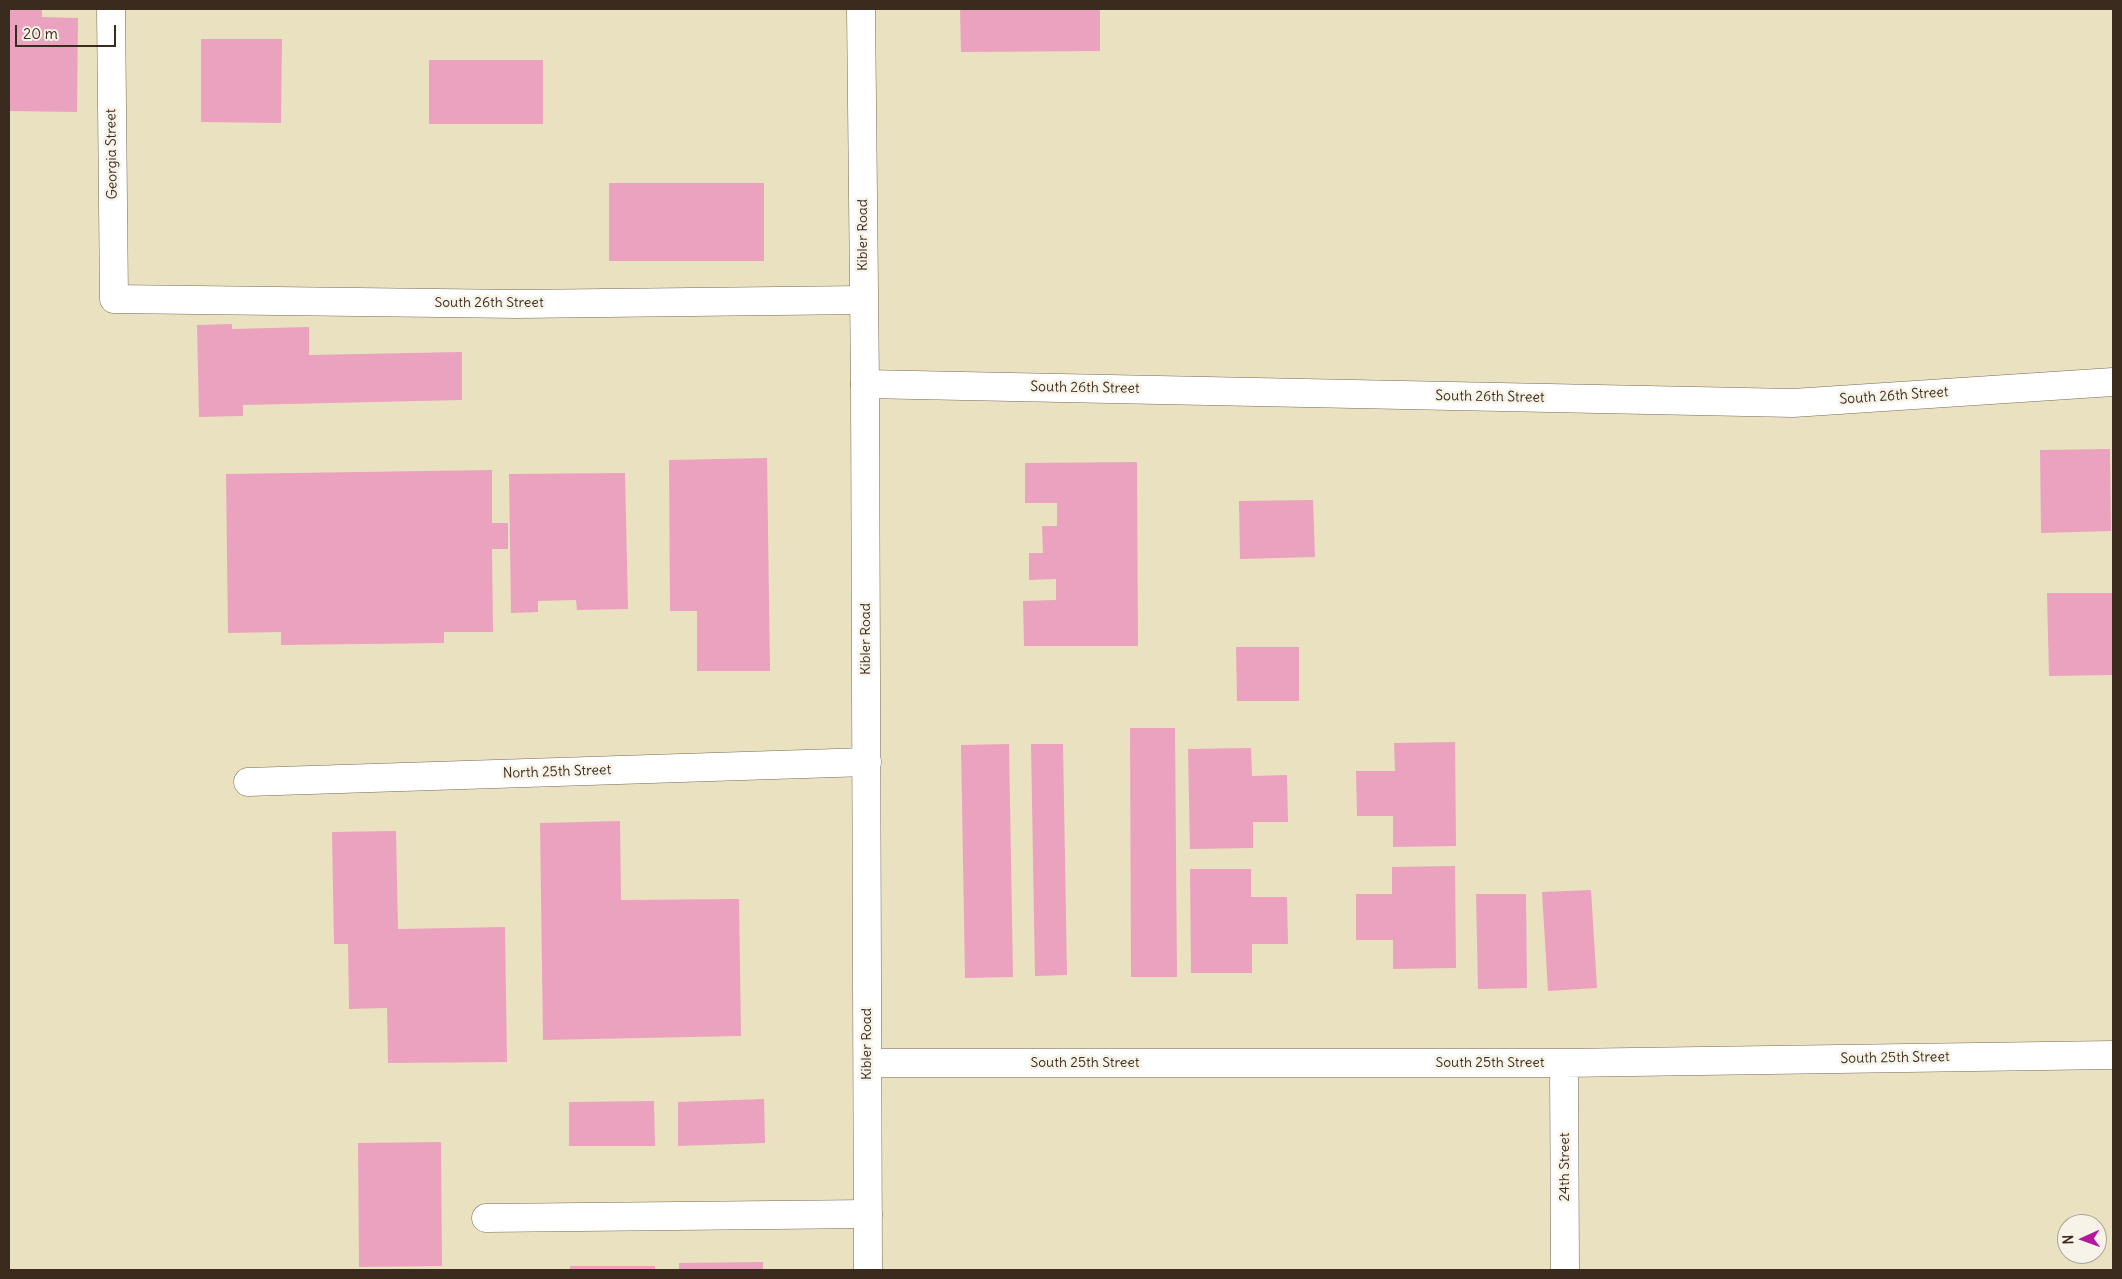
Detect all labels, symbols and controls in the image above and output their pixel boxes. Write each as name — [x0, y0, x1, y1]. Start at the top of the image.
scale bar — [18, 15, 119, 47]
text: 20 m — [23, 24, 58, 43]
street label: Georgia Street — [103, 109, 121, 199]
street label: Kibler Road — [855, 199, 871, 271]
street label: South 26th Street — [434, 295, 544, 311]
street label: South 26th Street — [1030, 379, 1140, 397]
street label: South 26th Street — [1839, 384, 1949, 408]
street label: South 26th Street — [1435, 388, 1545, 406]
street label: Kibler Road — [858, 603, 874, 675]
street label: North 25th Street — [503, 762, 611, 782]
street label: Kibler Road — [859, 1008, 875, 1080]
street label: South 25th Street — [1840, 1049, 1950, 1067]
street label: South 25th Street — [1030, 1055, 1140, 1071]
street label: South 25th Street — [1435, 1055, 1545, 1071]
street label: 24th Street — [1557, 1132, 1573, 1202]
north arrow — [2057, 1214, 2107, 1264]
text: N — [2059, 1234, 2077, 1245]

